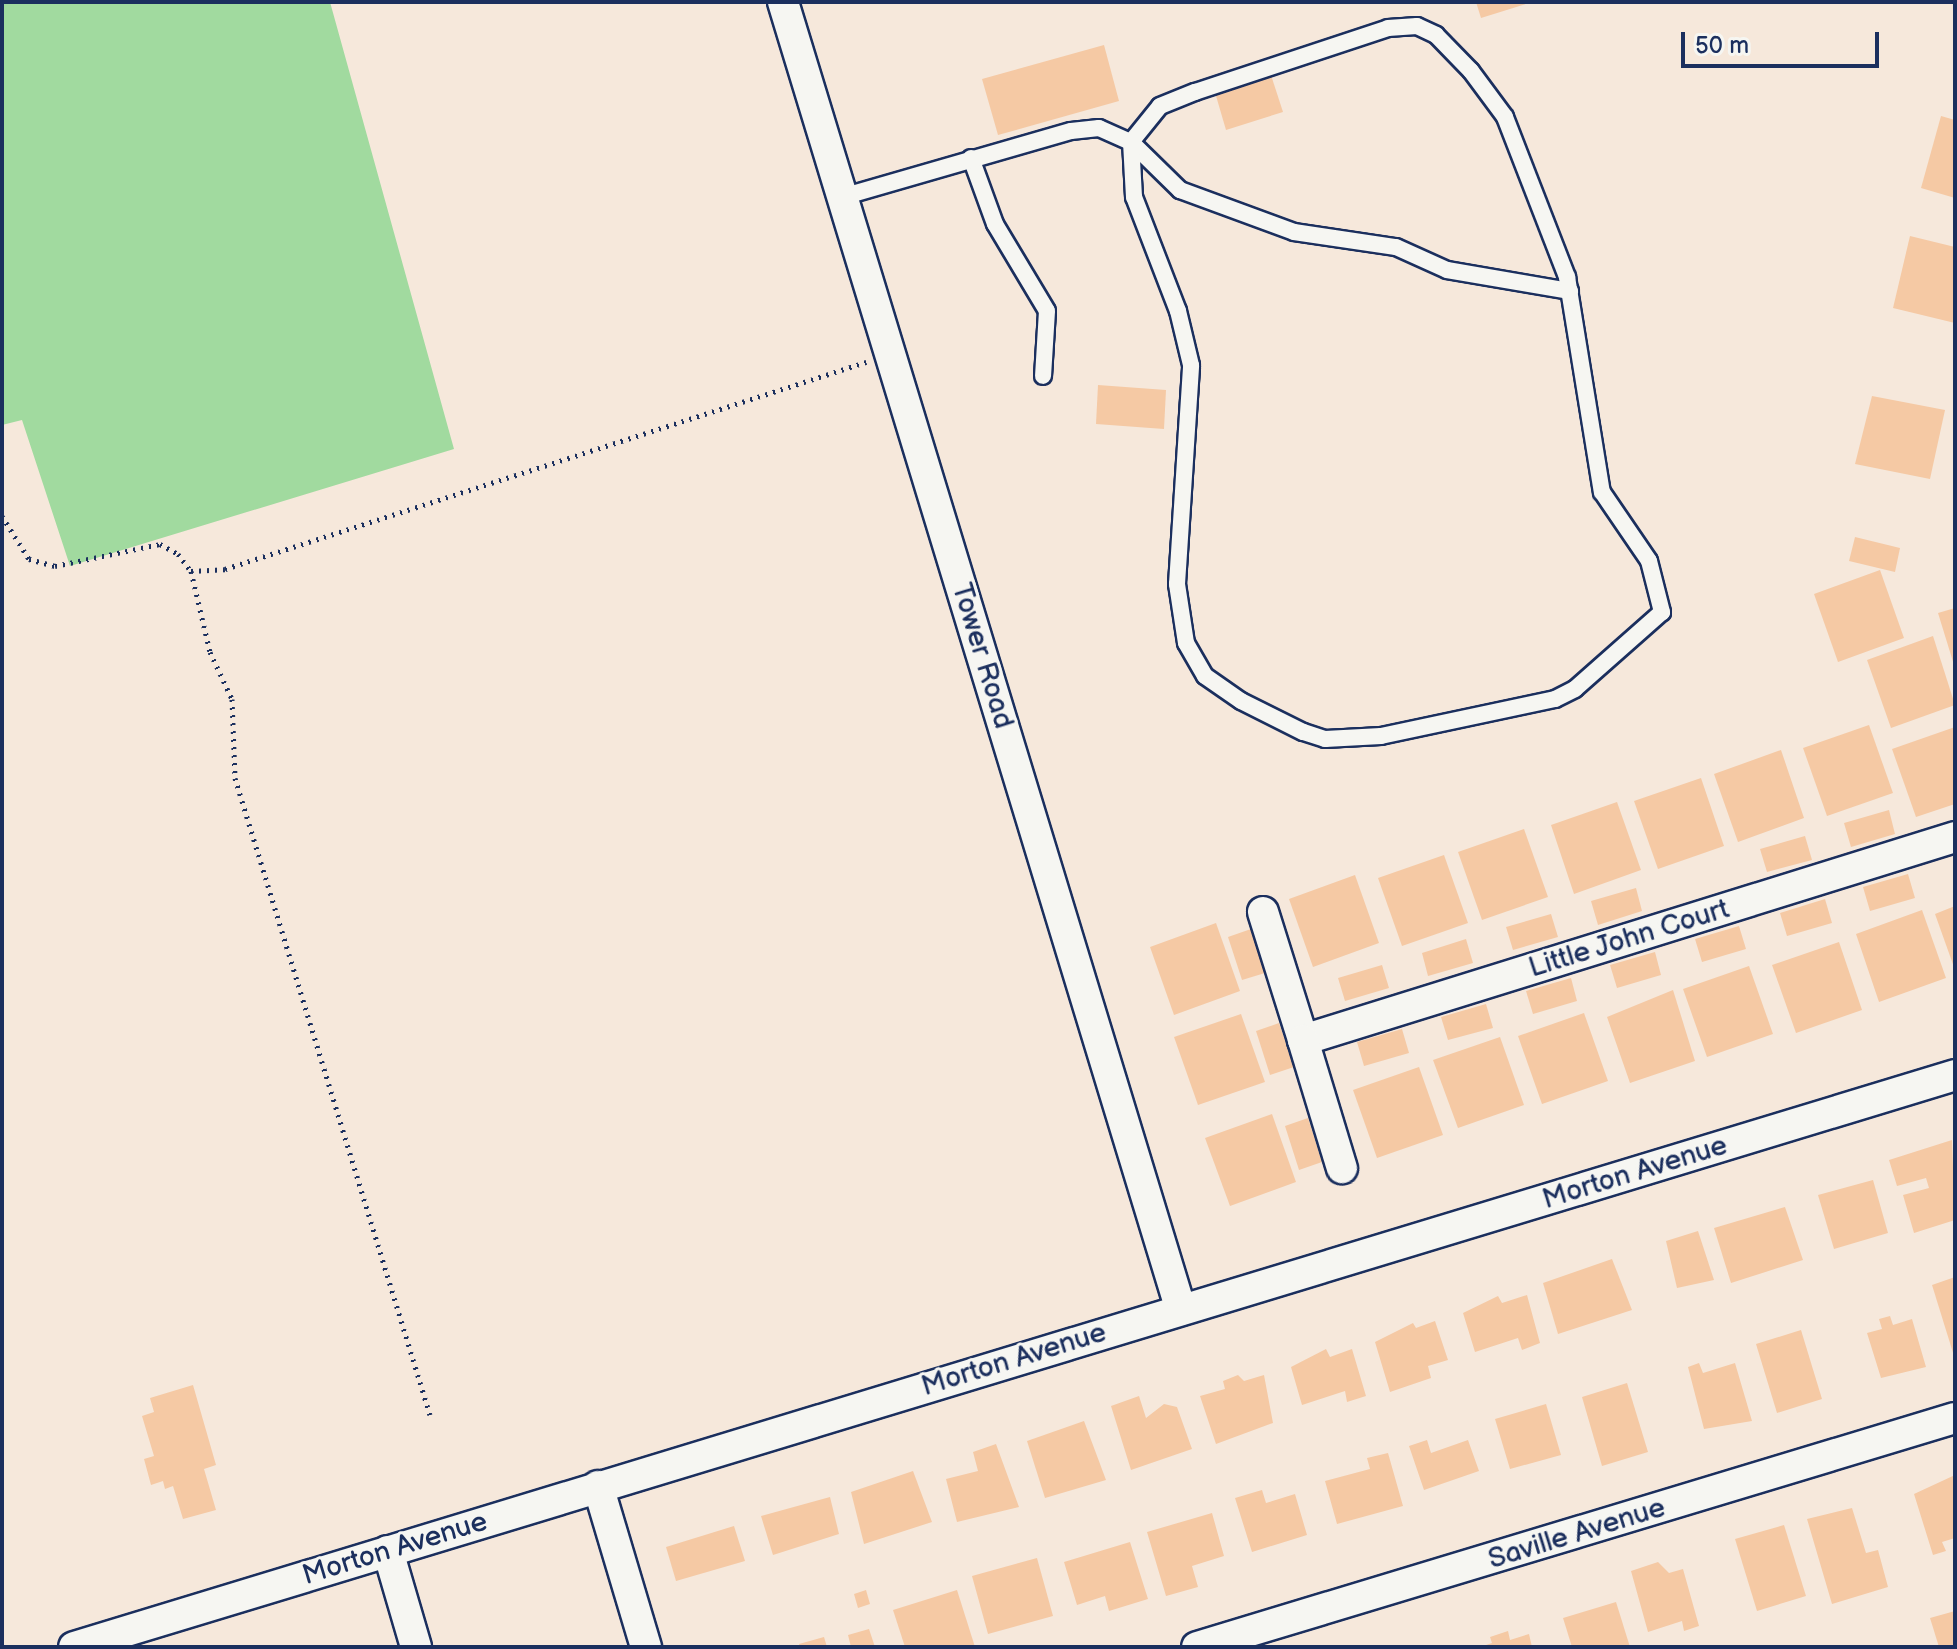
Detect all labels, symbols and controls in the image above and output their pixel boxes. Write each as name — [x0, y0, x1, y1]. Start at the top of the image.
scale bar — [1685, 16, 1883, 66]
text: 50 m — [1695, 31, 1749, 60]
street label: Tower Road — [944, 579, 1020, 733]
street label: Little John Court — [1524, 892, 1734, 986]
street label: Morton Avenue — [1539, 1129, 1731, 1217]
street label: Morton Avenue — [918, 1316, 1110, 1404]
street label: Saville Avenue — [1484, 1491, 1670, 1577]
street label: Morton Avenue — [299, 1505, 491, 1593]

